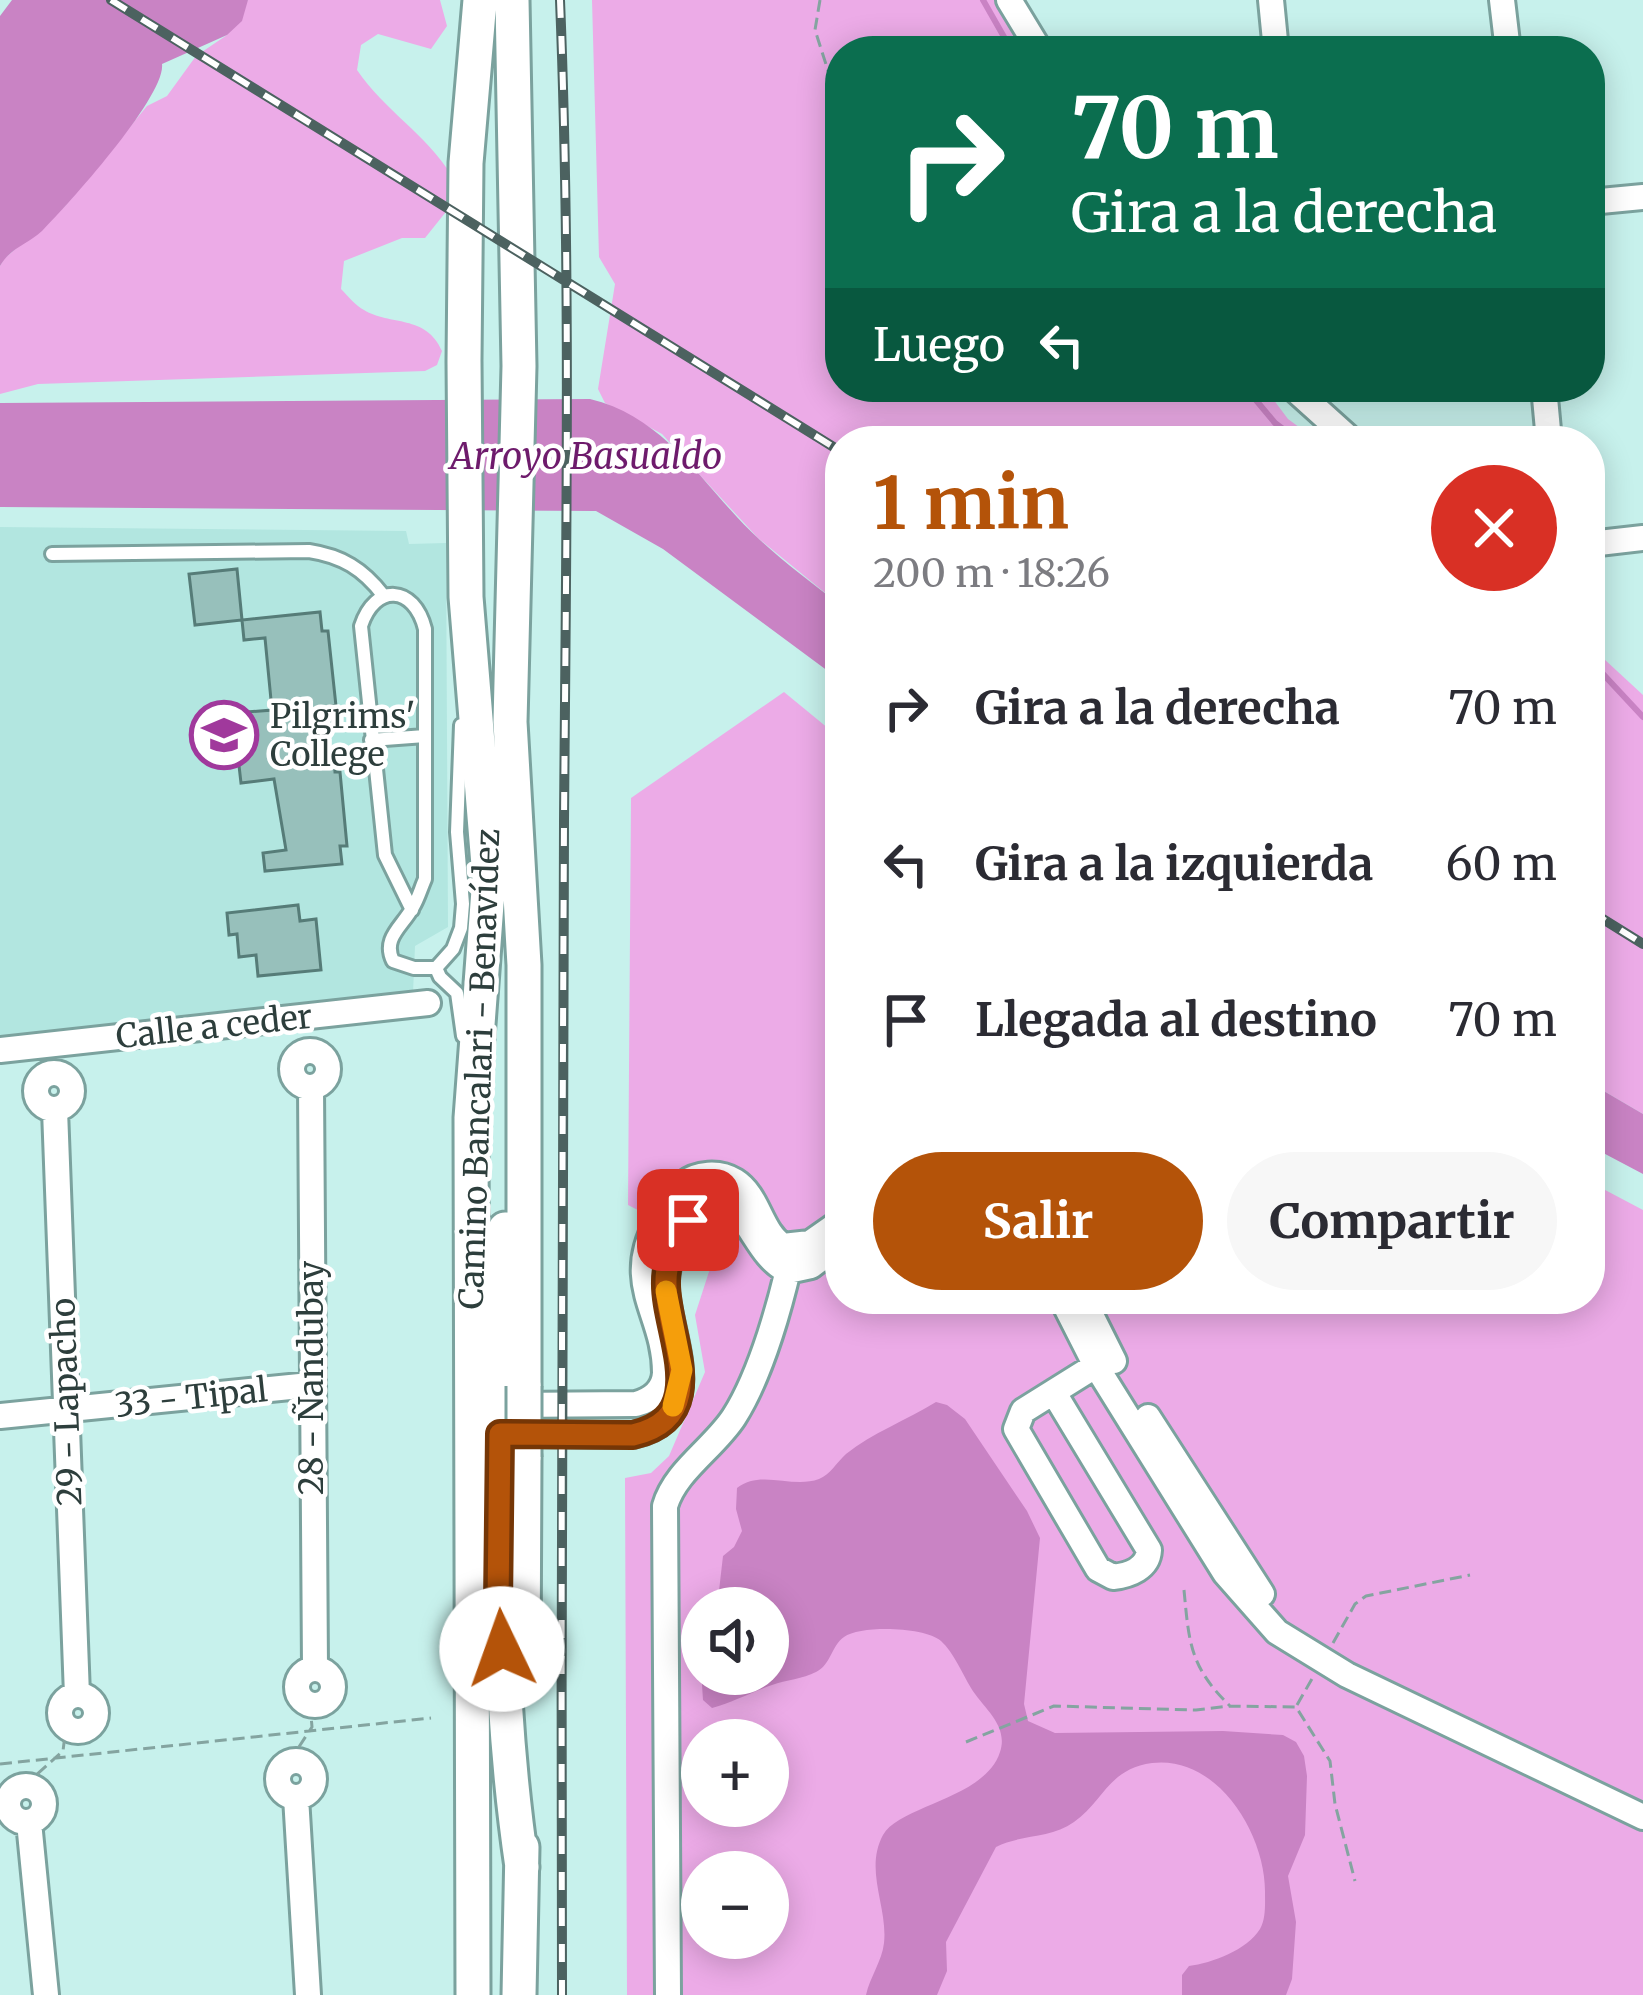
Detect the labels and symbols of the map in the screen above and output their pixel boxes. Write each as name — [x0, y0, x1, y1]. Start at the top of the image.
water label: Arroyo Basualdo — [447, 434, 722, 479]
place label: Pilgrims' College — [270, 696, 416, 775]
school or university icon: Pilgrims' College — [189, 700, 259, 770]
street label: Camino Bancalari - Benavídez — [451, 828, 508, 1310]
street label: Calle a ceder — [114, 996, 314, 1057]
pin — [637, 1169, 739, 1271]
street label: 28 - Ñandubay — [291, 1260, 332, 1495]
street label: 29 - Lapacho — [42, 1297, 91, 1507]
street label: 33 - Tipal — [113, 1369, 269, 1426]
position arrow — [439, 1586, 565, 1712]

